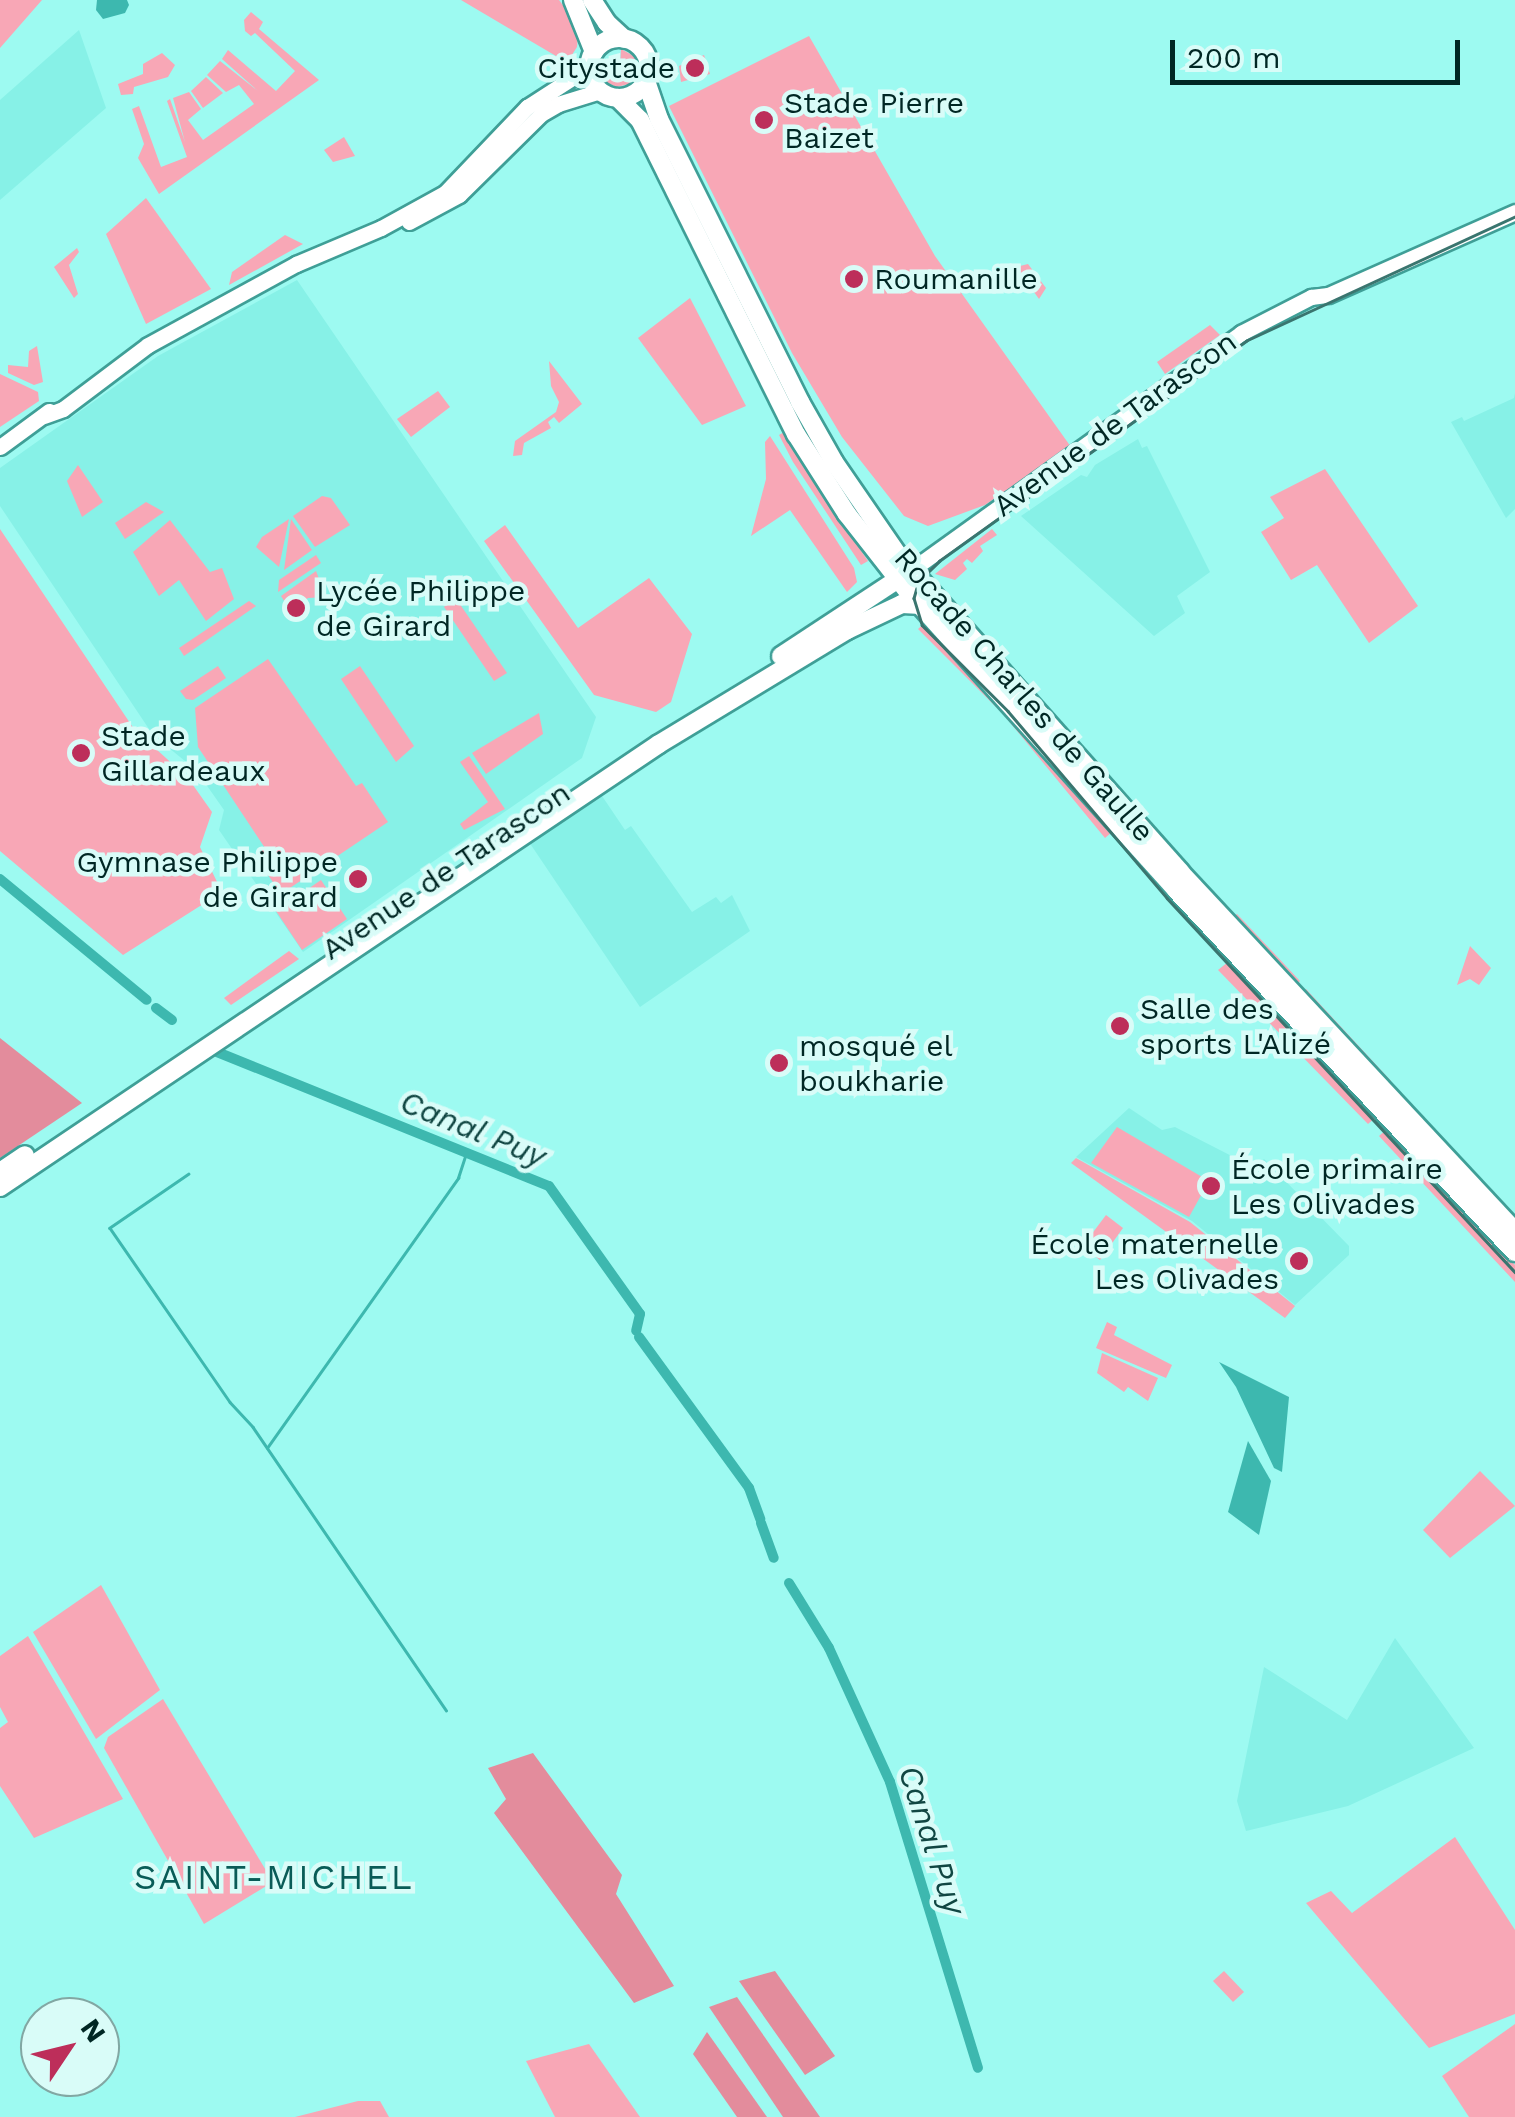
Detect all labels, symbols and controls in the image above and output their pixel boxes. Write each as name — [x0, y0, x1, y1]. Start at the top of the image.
scale bar — [1175, 20, 1465, 82]
text: 200 m — [1187, 40, 1281, 75]
place label: Citystade — [537, 50, 675, 86]
marker: Citystade — [684, 57, 706, 79]
place label: Stade Pierre Baizet — [784, 85, 964, 156]
marker: Stade Pierre Baizet — [753, 109, 775, 131]
place label: Roumanille — [874, 261, 1038, 297]
marker: Roumanille — [843, 268, 865, 290]
street label: Avenue de Tarascon — [986, 323, 1244, 525]
street label: Rocade Charles de Gaulle — [887, 541, 1161, 849]
place label: Lycée Philippe de Girard — [316, 573, 525, 644]
marker: Lycée Philippe de Girard — [285, 597, 307, 619]
place label: Stade Gillardeaux — [101, 718, 265, 788]
marker: Stade Gillardeaux — [70, 742, 92, 764]
street label: Avenue de Tarascon — [315, 774, 577, 968]
place label: Gymnase Philippe de Girard — [77, 844, 338, 914]
marker: Gymnase Philippe de Girard — [347, 868, 369, 890]
place label: Salle des sports L'Alizé — [1140, 991, 1331, 1062]
marker: Salle des sports L'Alizé — [1109, 1015, 1131, 1037]
place label: mosqué el boukharie — [799, 1028, 953, 1098]
marker: mosqué el boukharie — [768, 1052, 790, 1074]
water label: Canal Puy — [394, 1082, 552, 1176]
place label: École primaire Les Olivades — [1231, 1151, 1443, 1222]
marker: École primaire Les Olivades — [1200, 1175, 1222, 1197]
place label: École maternelle Les Olivades — [1030, 1226, 1279, 1296]
marker: École maternelle Les Olivades — [1288, 1250, 1310, 1272]
water label: Canal Puy — [890, 1760, 974, 1920]
district label: SAINT-MICHEL — [134, 1856, 414, 1898]
north arrow — [20, 1997, 120, 2097]
text: N — [74, 2013, 113, 2049]

